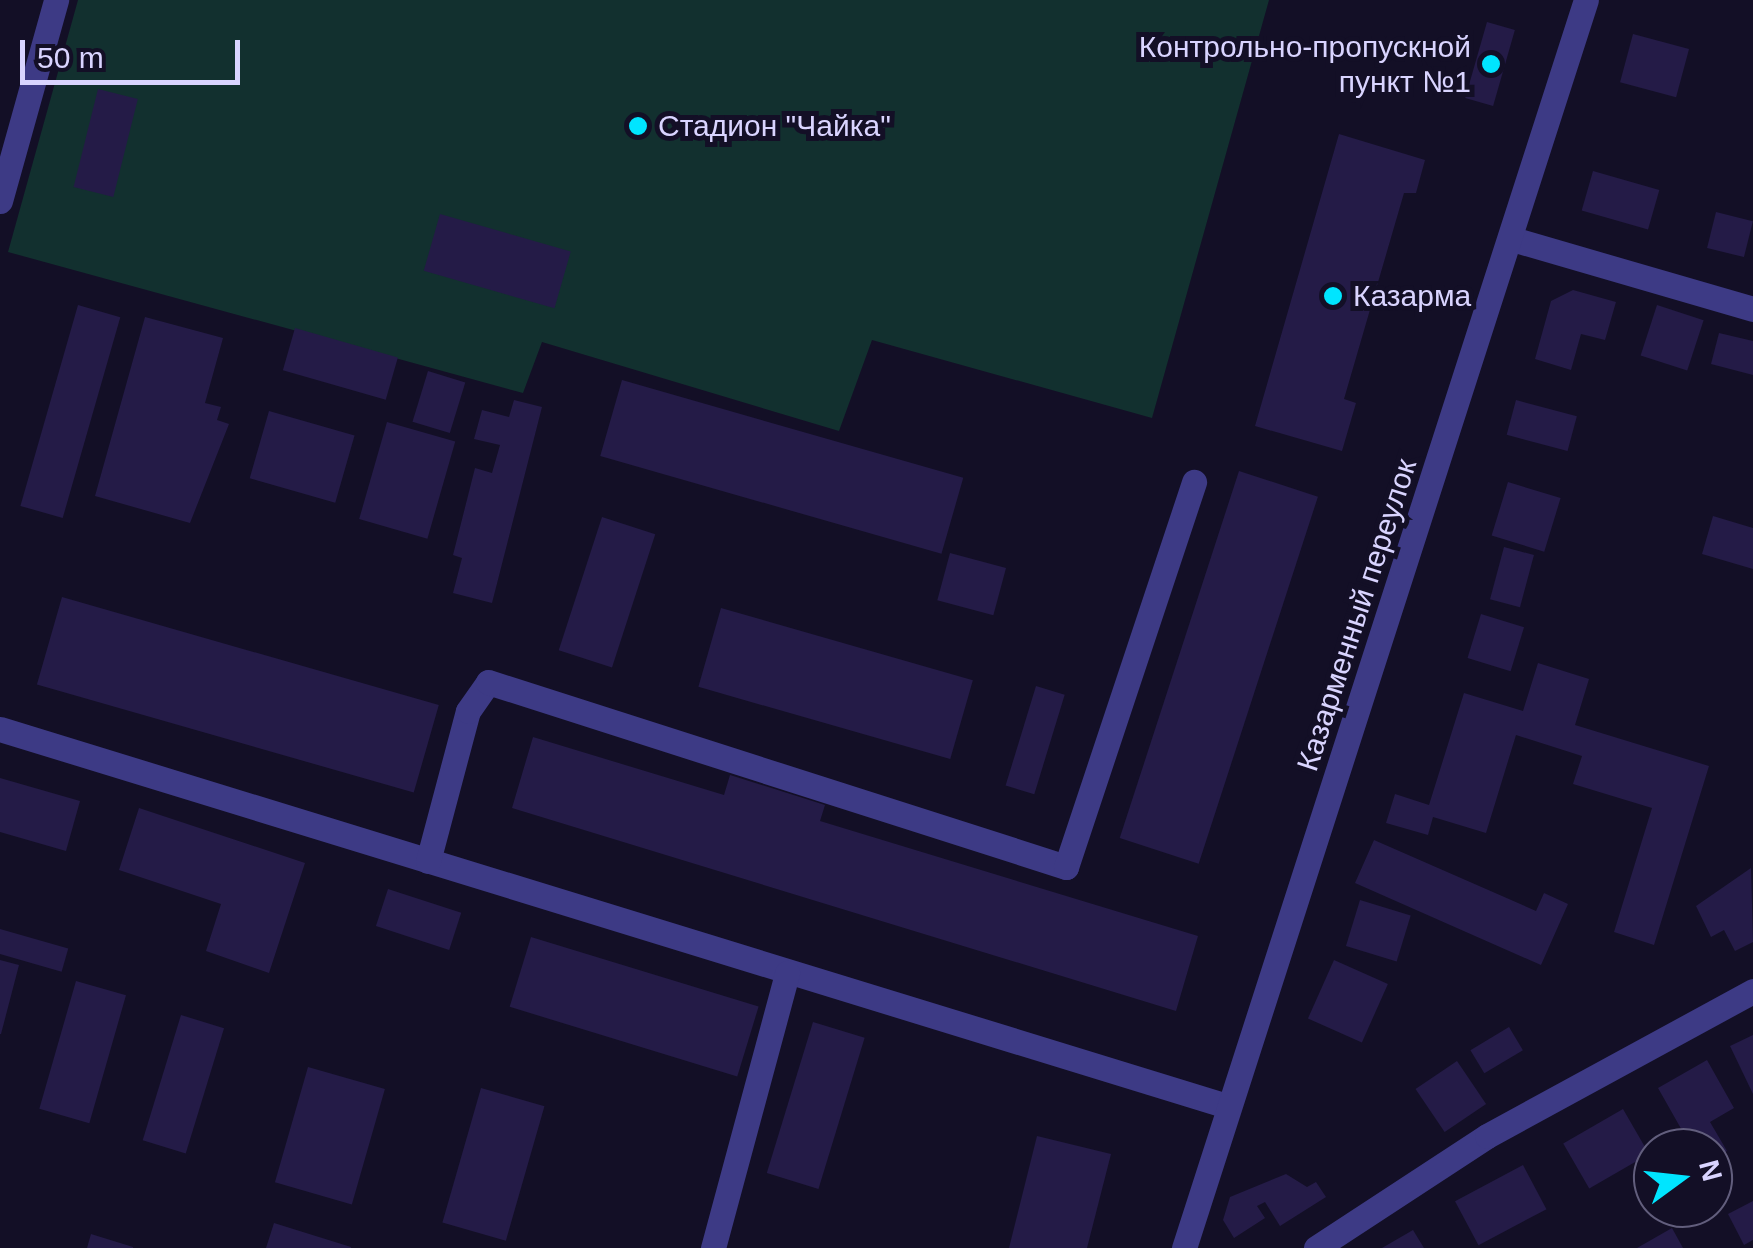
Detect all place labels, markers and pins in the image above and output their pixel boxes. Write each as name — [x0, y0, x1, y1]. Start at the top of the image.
place label: Контрольно-пропускной пункт №1 — [1139, 29, 1471, 100]
marker: Контрольно-пропускной пункт №1 — [1480, 53, 1502, 75]
place label: Стадион "Чайка" — [658, 108, 891, 144]
marker: Стадион "Чайка" — [627, 115, 649, 137]
place label: Казарма — [1353, 278, 1471, 314]
marker: Казарма — [1322, 285, 1344, 307]

